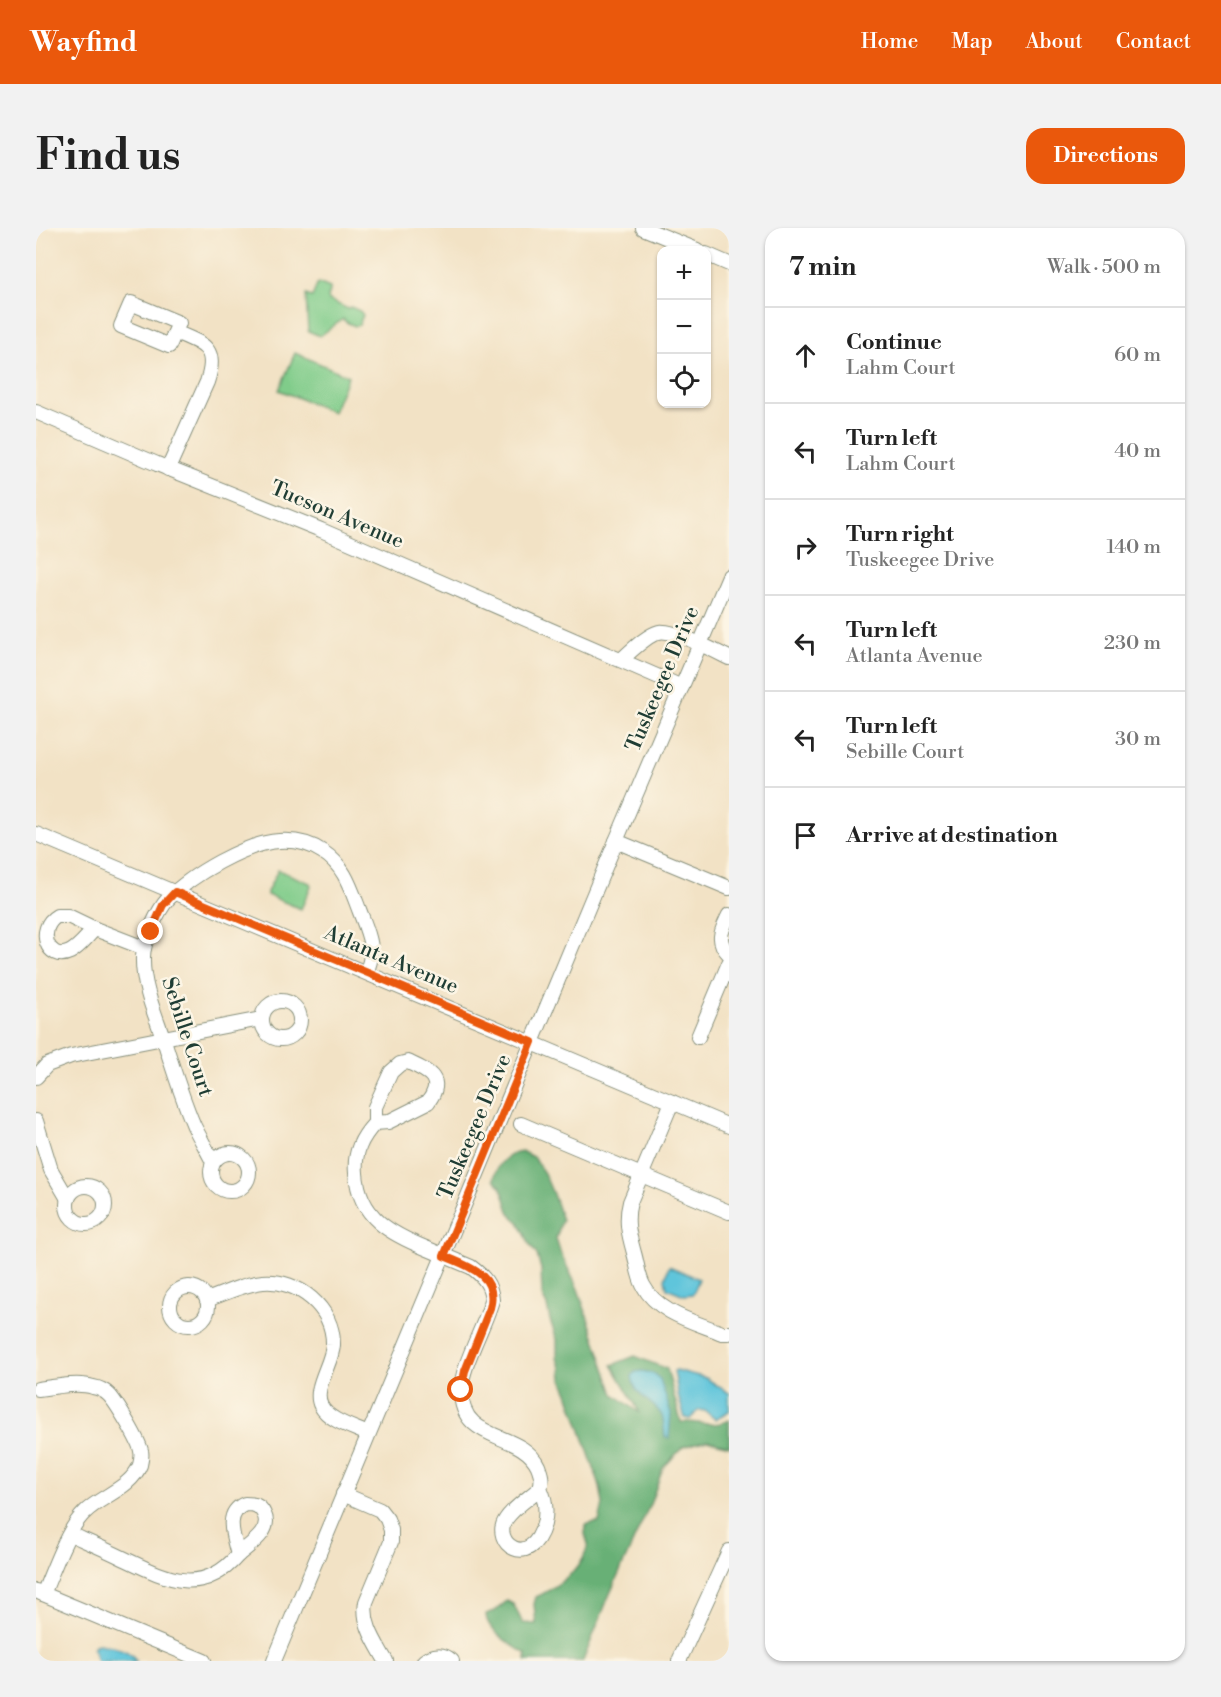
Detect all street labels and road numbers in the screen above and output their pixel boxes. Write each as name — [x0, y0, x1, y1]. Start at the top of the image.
street label: Tucson Avenue — [266, 475, 408, 555]
street label: Tuskeegee Drive — [621, 602, 705, 756]
street label: Atlanta Avenue — [319, 920, 462, 1000]
street label: Sebille Court — [155, 974, 219, 1101]
street label: Tuskeegee Drive — [433, 1050, 517, 1204]

